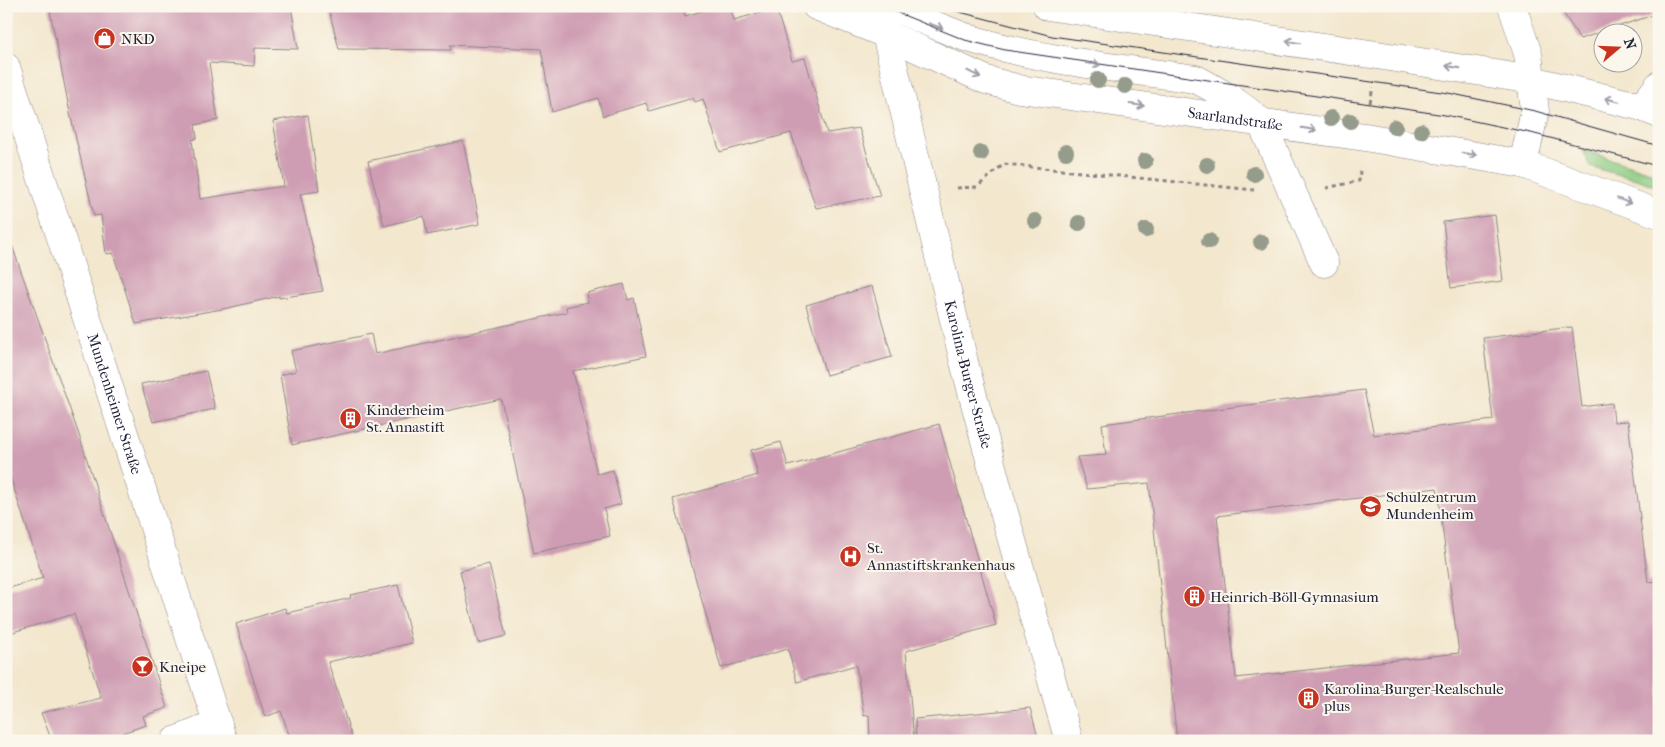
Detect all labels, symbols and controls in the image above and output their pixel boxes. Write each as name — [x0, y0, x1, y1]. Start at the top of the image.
one-way arrow — [928, 22, 943, 31]
north arrow — [1592, 22, 1642, 72]
shop icon: NKD — [93, 27, 117, 51]
place label: NKD — [121, 30, 155, 48]
text: N — [1620, 36, 1640, 52]
one-way arrow — [1285, 37, 1301, 47]
one-way arrow — [1085, 59, 1101, 69]
one-way arrow — [1446, 62, 1462, 72]
one-way arrow — [966, 70, 981, 79]
one-way arrow — [1605, 95, 1621, 104]
one-way arrow — [1129, 100, 1145, 110]
street label: Saarlandstraße — [1187, 104, 1284, 135]
one-way arrow — [1300, 124, 1316, 134]
one-way arrow — [1461, 150, 1477, 160]
one-way arrow — [1616, 197, 1631, 206]
street label: Karolina-Burger-Straße — [941, 299, 996, 451]
street label: Mundenheimer Straße — [83, 331, 146, 477]
place label: Kinderheim St. Annastift — [366, 401, 446, 436]
building icon: Kinderheim St. Annastift — [338, 407, 362, 431]
place label: Schulzentrum Mundenheim — [1386, 488, 1477, 523]
school or university icon: Schulzentrum Mundenheim — [1358, 494, 1382, 518]
place label: St. Annastiftskrankenhaus — [866, 539, 1015, 574]
hospital icon: St. Annastiftskrankenhaus — [839, 545, 863, 569]
building icon: Heinrich-Böll-Gymnasium — [1182, 585, 1206, 609]
place label: Heinrich-Böll-Gymnasium — [1210, 588, 1379, 606]
bar icon: Kneipe — [131, 655, 155, 679]
place label: Kneipe — [159, 658, 207, 676]
place label: Karolina-Burger-Realschule plus — [1323, 680, 1504, 715]
building icon: Karolina-Burger-Realschule plus — [1296, 686, 1320, 710]

